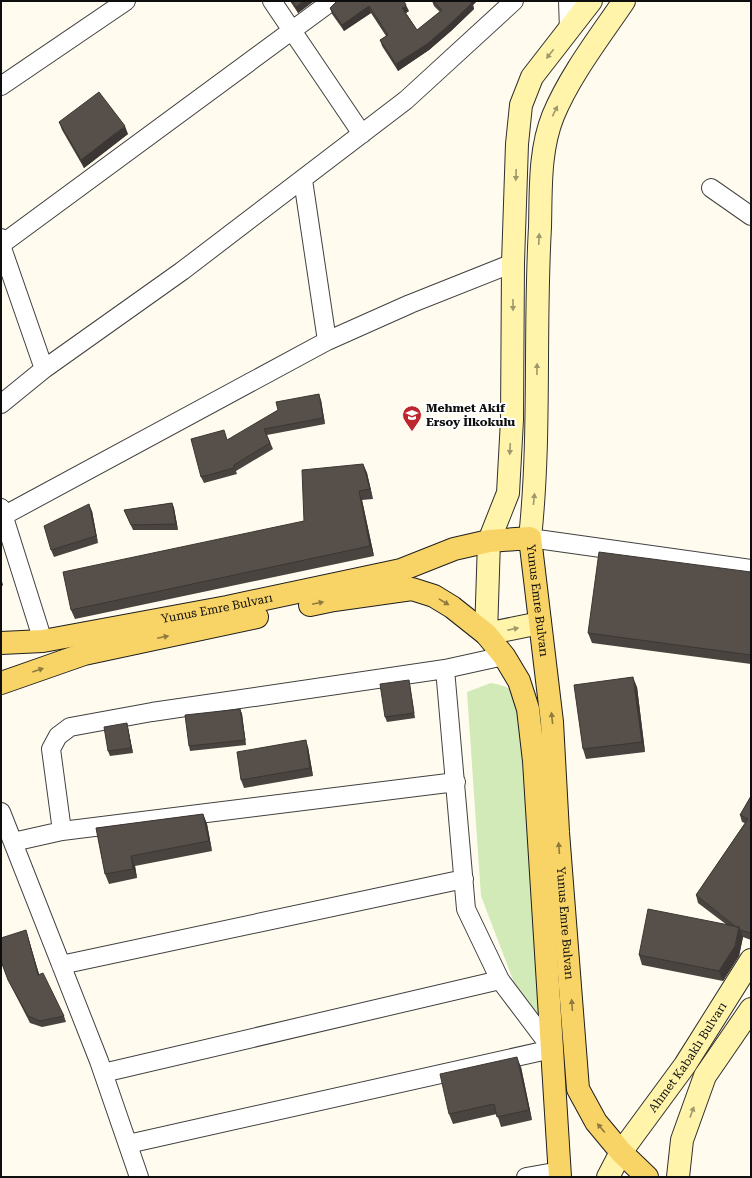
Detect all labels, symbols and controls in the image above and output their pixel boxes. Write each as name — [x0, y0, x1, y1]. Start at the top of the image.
one-way arrow — [546, 48, 554, 59]
one-way arrow — [552, 106, 558, 117]
one-way arrow — [513, 169, 520, 181]
one-way arrow — [536, 232, 542, 245]
one-way arrow — [510, 299, 516, 312]
one-way arrow — [534, 362, 540, 375]
place label: Mehmet Akif Ersoy İlkokulu — [426, 401, 515, 429]
school or university icon: Mehmet Akif Ersoy İlkokulu — [401, 404, 423, 432]
one-way arrow — [507, 443, 514, 455]
one-way arrow — [531, 493, 537, 505]
street label: Yunus Emre Bulvarı — [524, 543, 551, 658]
street label: Yunus Emre Bulvarı — [160, 590, 274, 626]
one-way arrow — [438, 598, 450, 605]
one-way arrow — [311, 600, 324, 606]
one-way arrow — [507, 625, 520, 631]
one-way arrow — [157, 634, 169, 640]
one-way arrow — [32, 667, 44, 673]
one-way arrow — [548, 712, 555, 724]
one-way arrow — [556, 842, 563, 854]
street label: Yunus Emre Bulvarı — [554, 866, 576, 980]
one-way arrow — [568, 999, 575, 1011]
street label: Ahmet Kabaklı Bulvarı — [646, 1000, 730, 1115]
one-way arrow — [689, 1106, 695, 1118]
one-way arrow — [597, 1123, 606, 1134]

